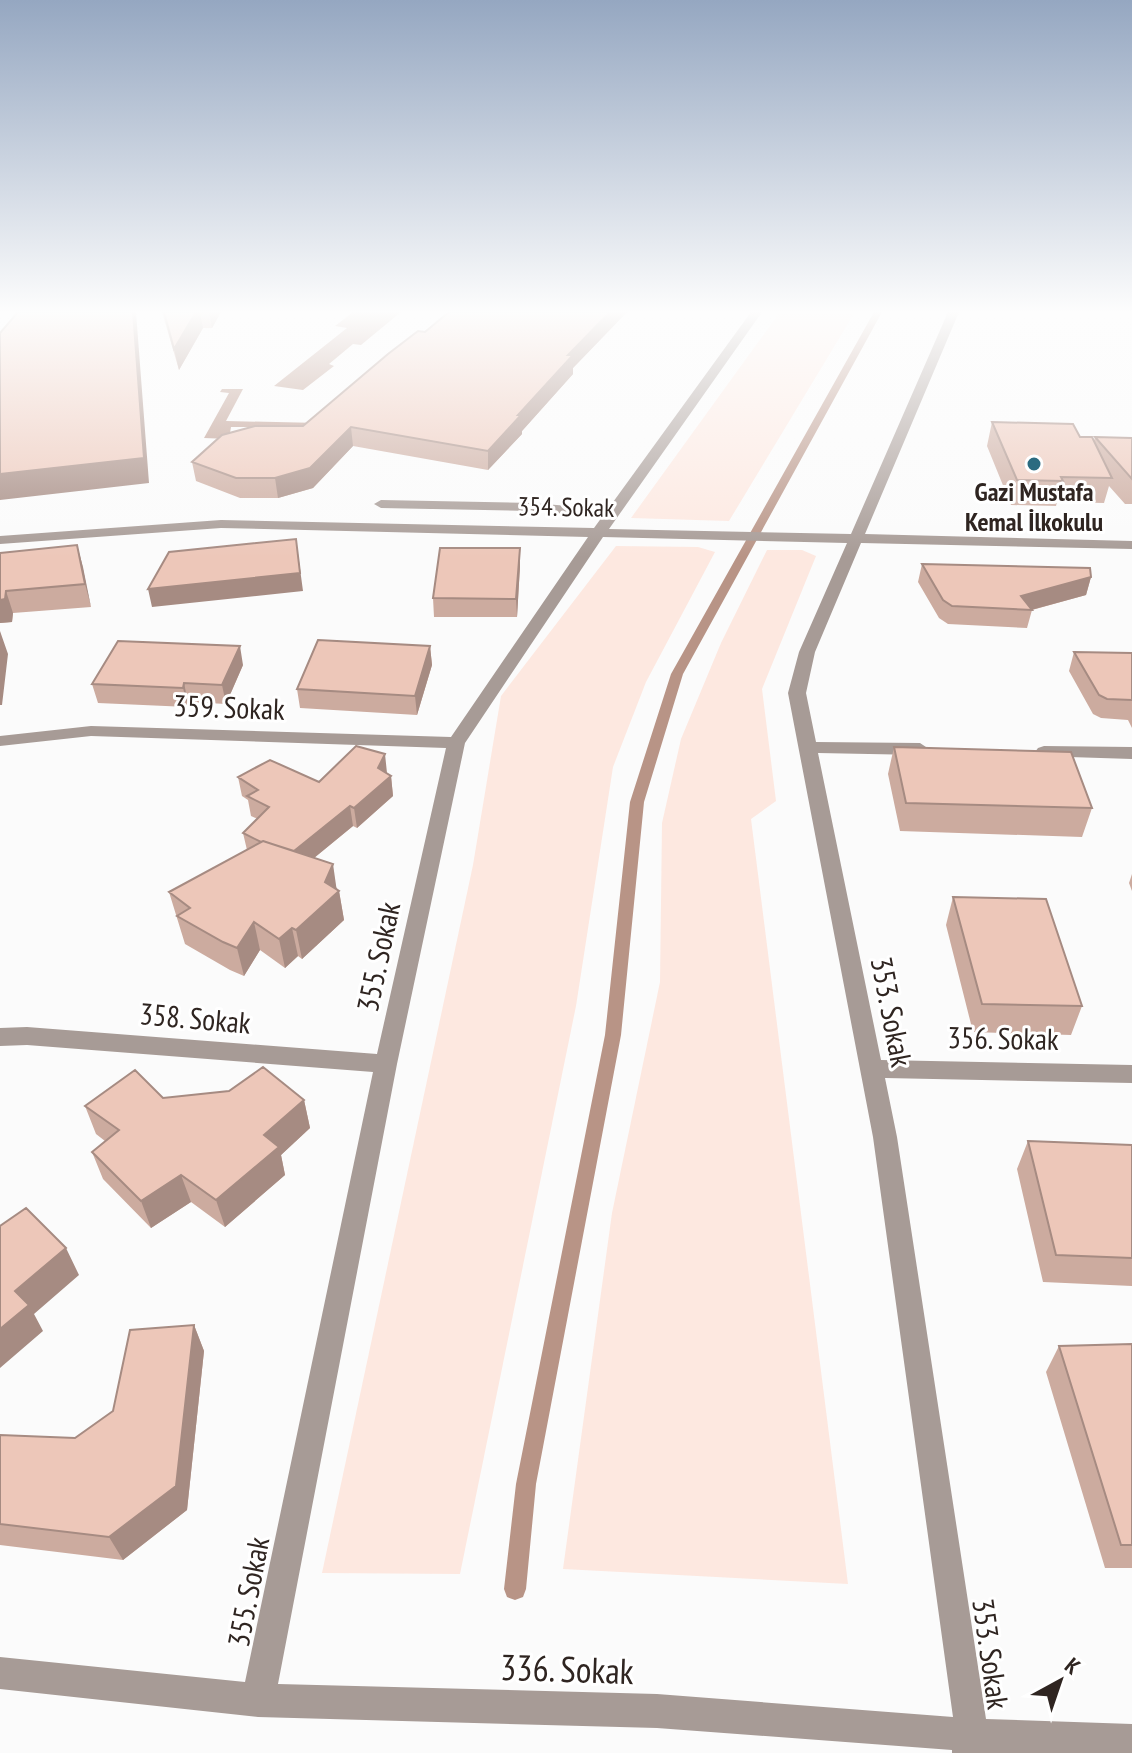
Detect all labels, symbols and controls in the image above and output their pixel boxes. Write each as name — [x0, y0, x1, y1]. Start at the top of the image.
marker: Gazi Mustafa Kemal İlkokulu — [1025, 455, 1043, 473]
place label: Gazi Mustafa Kemal İlkokulu — [965, 475, 1103, 538]
street label: 354. Sokak — [517, 489, 615, 524]
street label: 359. Sokak — [173, 685, 286, 728]
street label: 355. Sokak — [347, 898, 408, 1015]
street label: 353. Sokak — [863, 953, 922, 1070]
street label: 358. Sokak — [138, 993, 253, 1042]
street label: 356. Sokak — [947, 1017, 1059, 1058]
street label: 355. Sokak — [218, 1533, 277, 1650]
street label: 353. Sokak — [964, 1596, 1019, 1712]
north arrow — [1020, 1641, 1100, 1721]
street label: 336. Sokak — [499, 1643, 635, 1694]
text: K — [1059, 1651, 1087, 1680]

